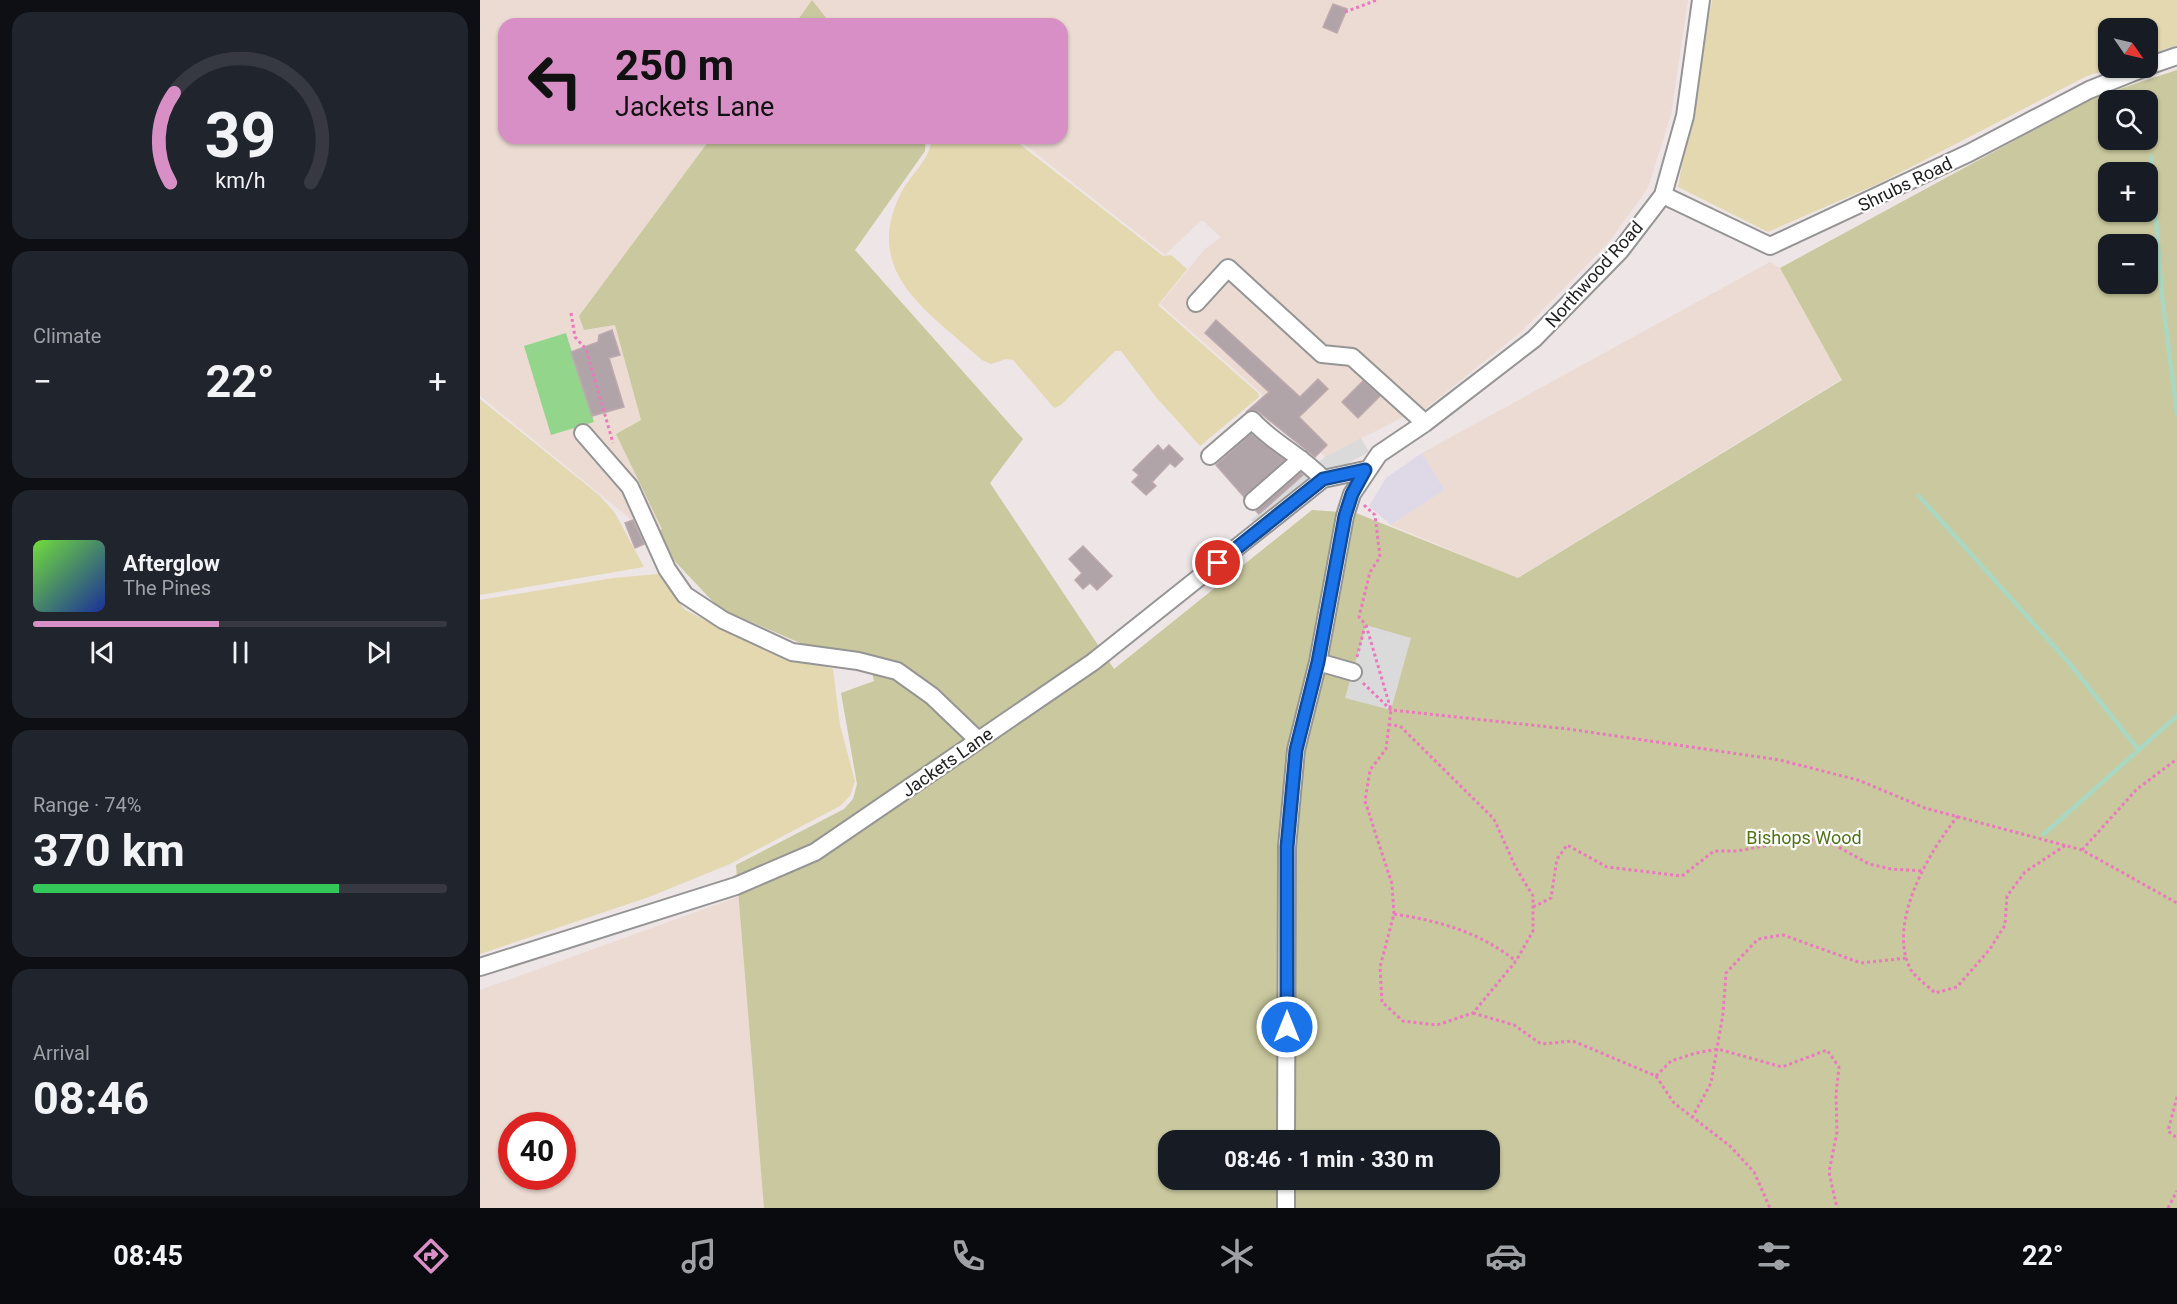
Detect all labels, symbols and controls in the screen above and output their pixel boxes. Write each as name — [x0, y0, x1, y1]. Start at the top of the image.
north arrow — [2098, 18, 2158, 78]
map controls — [2098, 18, 2158, 294]
text: 250 m — [615, 41, 734, 90]
icon: left — [516, 42, 594, 120]
button: search — [2098, 90, 2158, 150]
text: Jackets Lane — [615, 91, 774, 123]
text: 39 — [204, 99, 276, 172]
street label: Shrubs Road — [1855, 152, 1955, 216]
button: + — [2098, 162, 2158, 222]
text: km/h — [215, 168, 265, 193]
street label: Northwood Road — [1541, 217, 1647, 331]
button: − — [2098, 234, 2158, 294]
text: Climate — [33, 324, 101, 348]
text: 22° — [205, 355, 275, 408]
text: − — [33, 362, 52, 401]
text: + — [428, 362, 447, 401]
pin — [1192, 537, 1243, 588]
icon: arrive — [1201, 546, 1234, 579]
text: Afterglow — [123, 551, 220, 576]
text: The Pines — [123, 576, 211, 600]
icon: previous — [86, 636, 119, 669]
icon: pause — [224, 636, 257, 669]
icon: next — [362, 636, 395, 669]
street label: Jackets Lane — [897, 723, 997, 801]
text: Range · 74% — [33, 793, 141, 817]
text: 370 km — [33, 824, 185, 877]
park label: Bishops Wood — [1746, 827, 1862, 848]
position arrow — [1255, 995, 1319, 1059]
text: Arrival — [33, 1041, 90, 1065]
text: 08:46 — [33, 1072, 149, 1125]
speed limit sign: 40 — [498, 1112, 576, 1190]
text: 08:46 · 1 min · 330 m — [1224, 1147, 1434, 1172]
icon: directions — [410, 1235, 452, 1277]
icon: music — [678, 1235, 720, 1277]
icon: phone — [947, 1235, 989, 1277]
icon: climate — [1216, 1235, 1258, 1277]
icon: car — [1485, 1235, 1527, 1277]
icon: filters — [1753, 1235, 1795, 1277]
text: 08:45 — [113, 1240, 183, 1272]
text: 22° — [2022, 1240, 2064, 1272]

